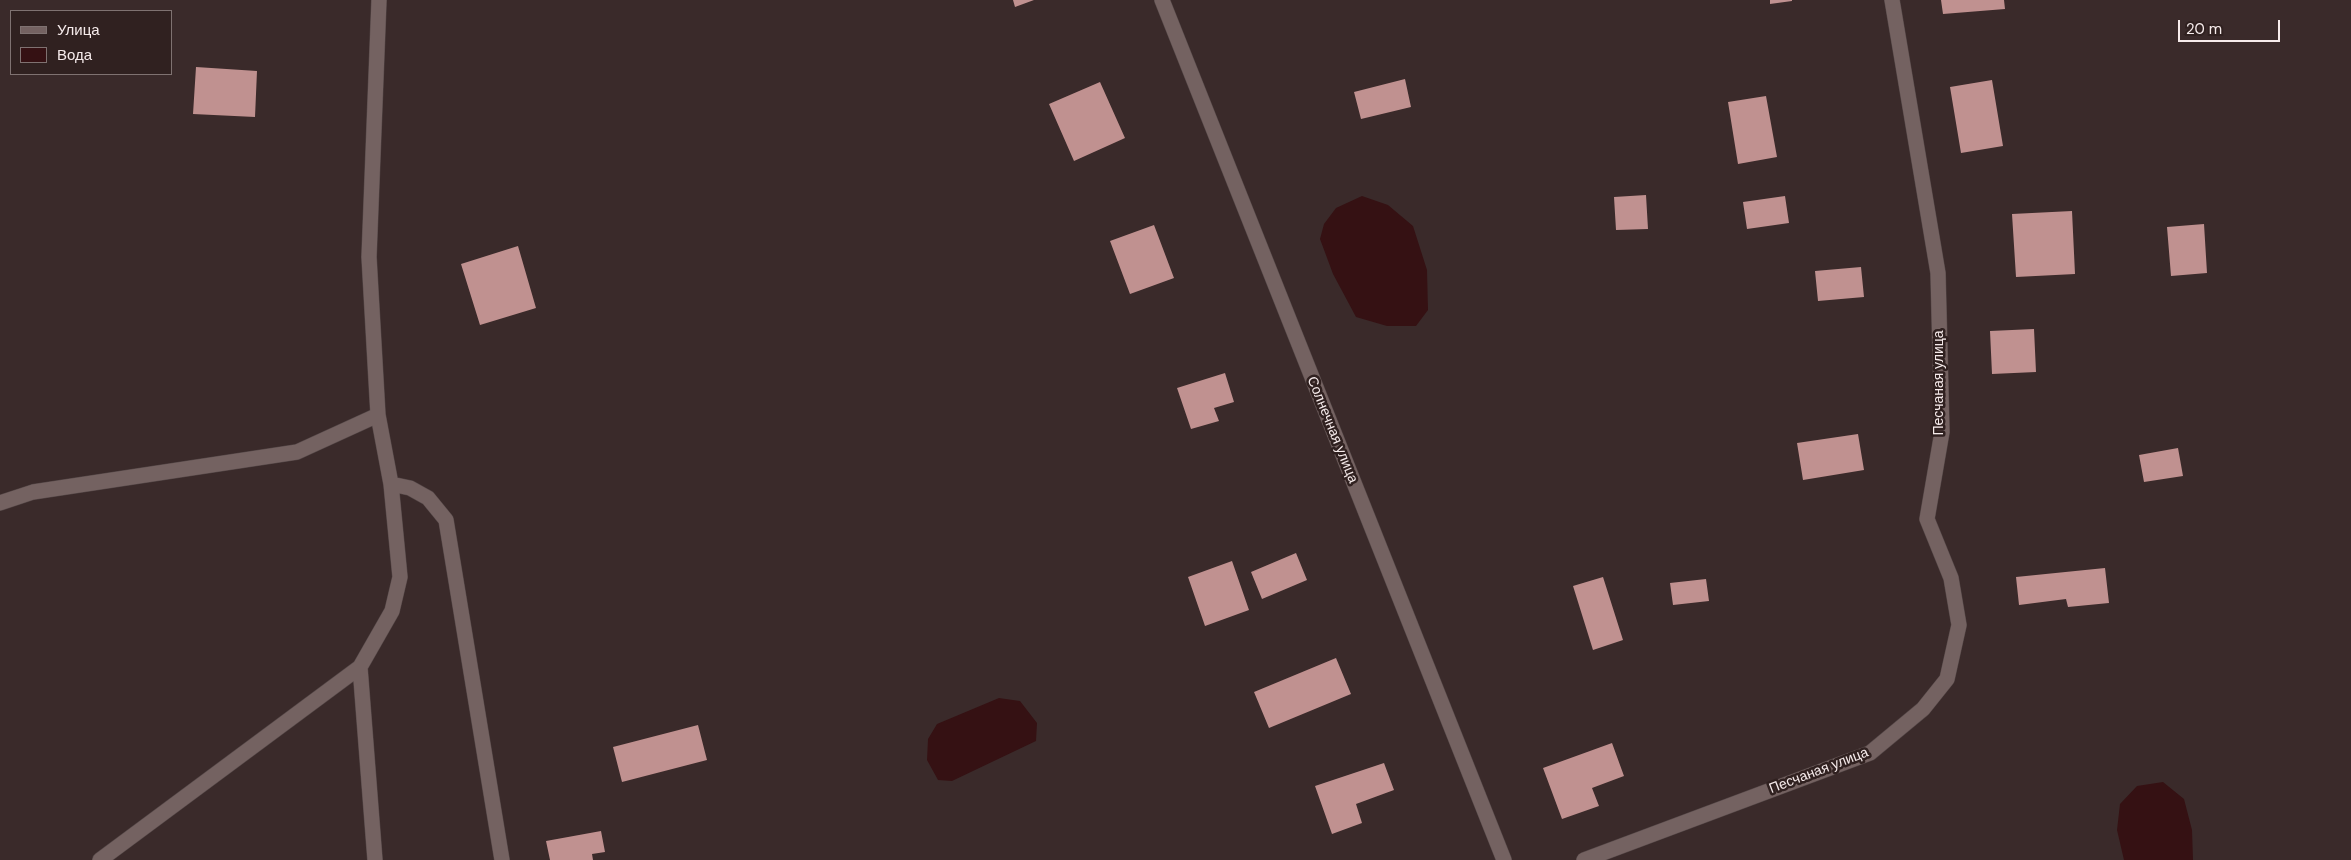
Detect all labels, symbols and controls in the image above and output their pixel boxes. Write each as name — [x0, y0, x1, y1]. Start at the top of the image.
legend — [10, 10, 172, 75]
scale bar — [2181, 10, 2284, 42]
text: 20 m — [2186, 19, 2222, 39]
text: Улица — [57, 20, 100, 40]
text: Вода — [57, 45, 92, 65]
street label: Песчаная улица — [1931, 330, 1947, 436]
street label: Солнечная улица — [1303, 374, 1361, 486]
street label: Песчаная улица — [1767, 744, 1871, 798]

